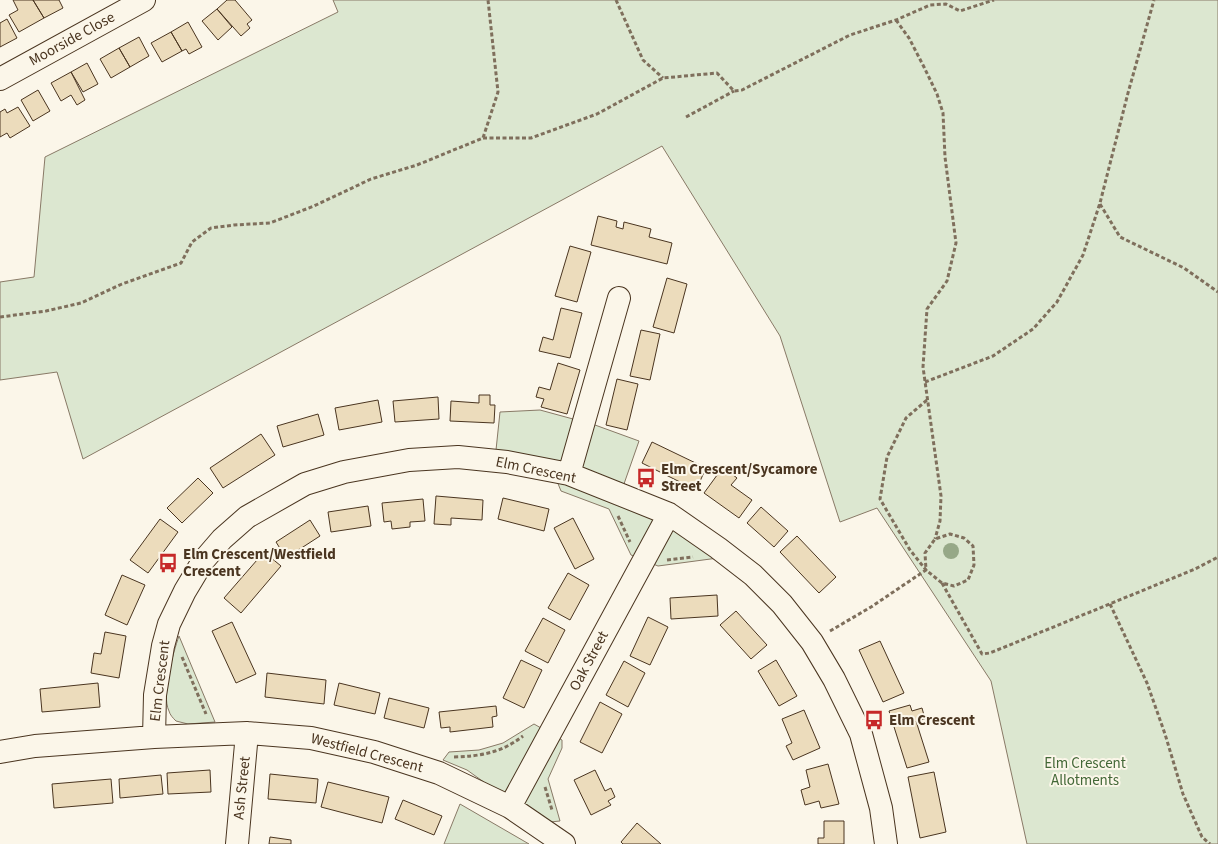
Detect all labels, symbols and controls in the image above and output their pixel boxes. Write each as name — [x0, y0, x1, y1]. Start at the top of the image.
street label: Moorside Close — [25, 7, 119, 71]
street label: Elm Crescent — [494, 451, 578, 489]
place label: Elm Crescent/Sycamore Street — [661, 459, 818, 497]
bus stop icon: Elm Crescent/Sycamore Street — [635, 467, 657, 489]
place label: Elm Crescent/Westfield Crescent — [183, 544, 336, 582]
bus stop icon: Elm Crescent/Westfield Crescent — [157, 552, 179, 574]
street label: Oak Street — [564, 627, 614, 695]
street label: Elm Crescent — [145, 639, 175, 723]
bus stop icon: Elm Crescent — [863, 709, 885, 731]
place label: Elm Crescent — [889, 710, 975, 731]
street label: Westfield Crescent — [309, 728, 425, 778]
park label: Elm Crescent Allotments — [1044, 753, 1126, 791]
street label: Ash Street — [228, 755, 256, 821]

